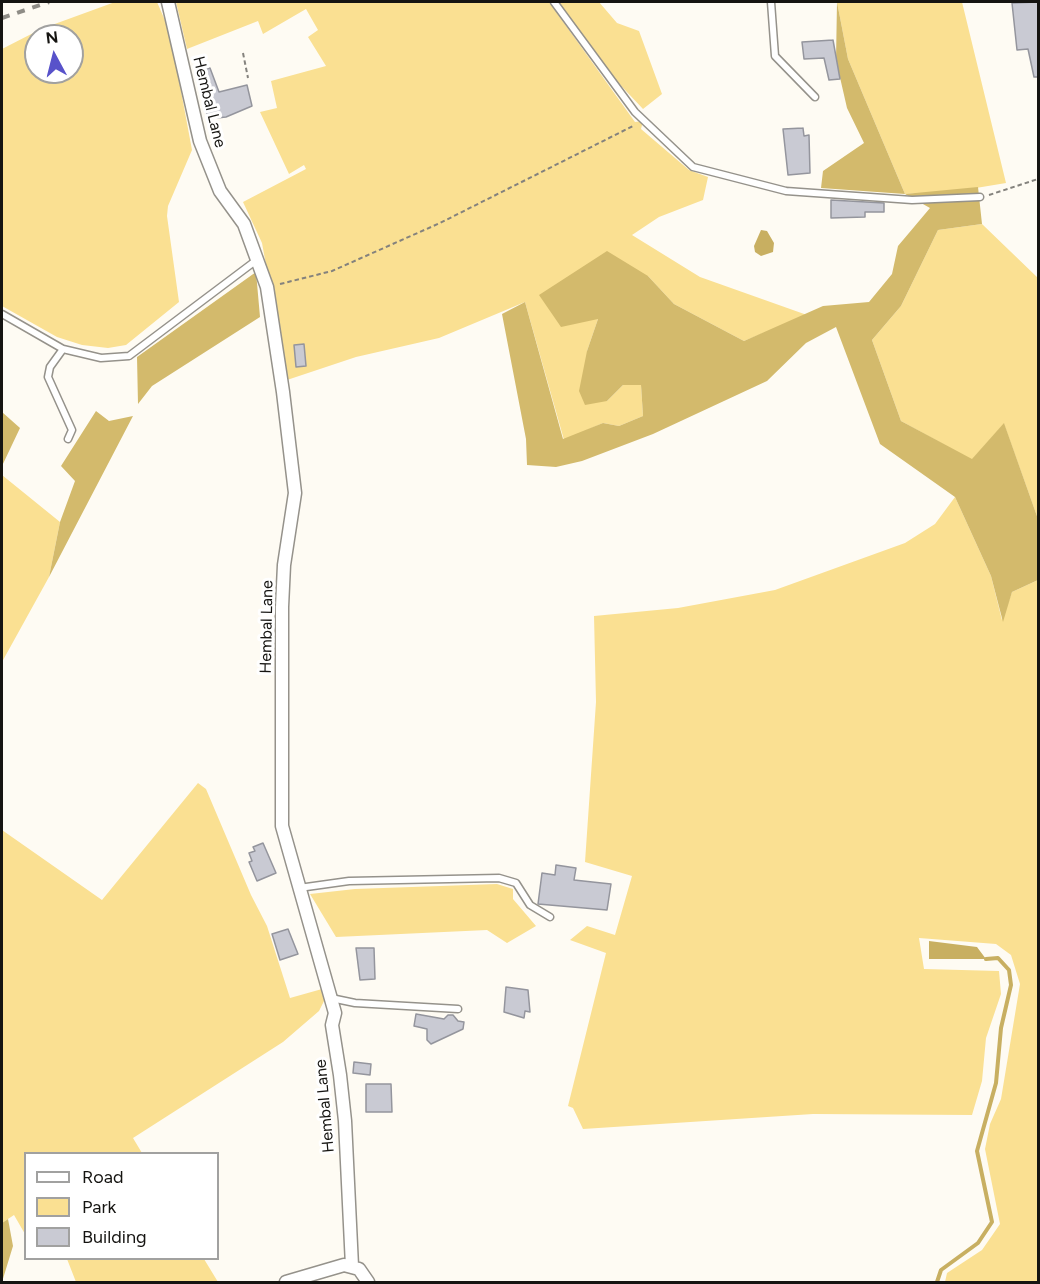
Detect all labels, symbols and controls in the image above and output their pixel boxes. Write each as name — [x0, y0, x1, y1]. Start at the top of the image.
north arrow — [24, 24, 84, 84]
text: N — [45, 27, 59, 48]
street label: Hembal Lane — [188, 54, 230, 150]
street label: Hembal Lane — [257, 580, 277, 674]
street label: Hembal Lane — [311, 1059, 339, 1153]
legend — [24, 1152, 219, 1260]
text: Road — [82, 1166, 123, 1188]
text: Park — [82, 1196, 116, 1218]
text: Building — [82, 1226, 147, 1248]

